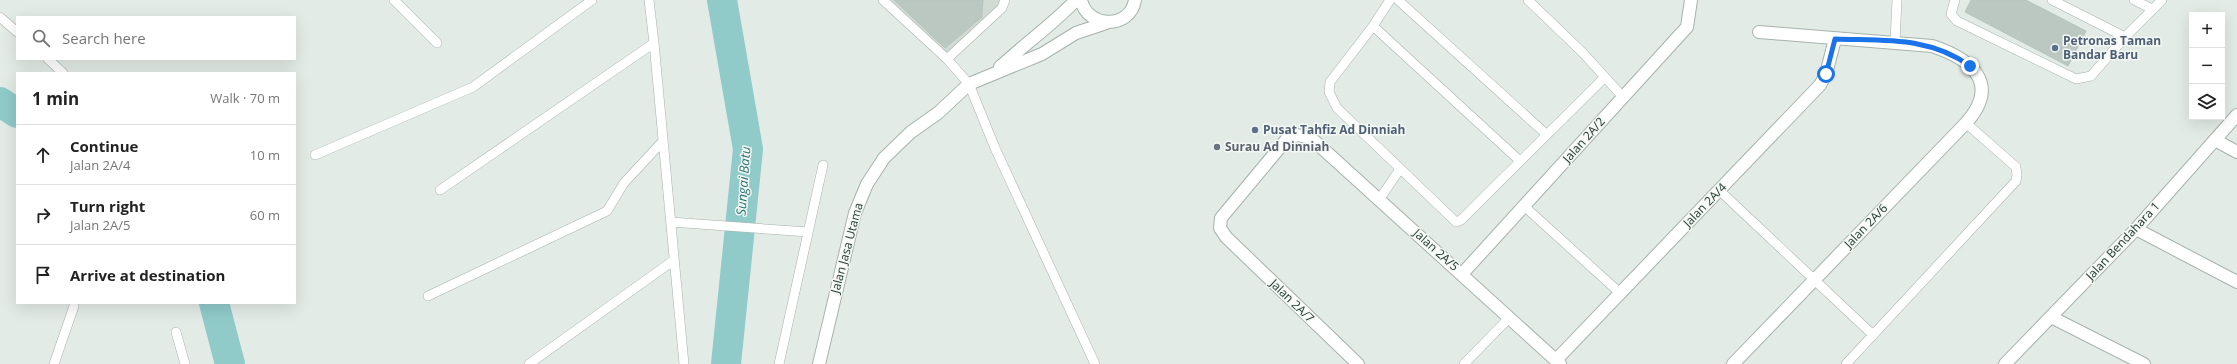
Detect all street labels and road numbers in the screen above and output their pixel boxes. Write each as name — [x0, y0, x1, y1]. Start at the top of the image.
street label: Jalan 2A/2 — [1558, 113, 1609, 167]
street label: Jalan 2A/4 — [1678, 179, 1730, 231]
street label: Jalan Bendahara 1 — [2081, 198, 2163, 284]
street label: Jalan 2A/6 — [1839, 200, 1891, 252]
street label: Jalan Jasa Utama — [826, 201, 867, 296]
street label: Jalan 2A/5 — [1409, 224, 1463, 275]
street label: Jalan 2A/7 — [1266, 274, 1318, 326]

